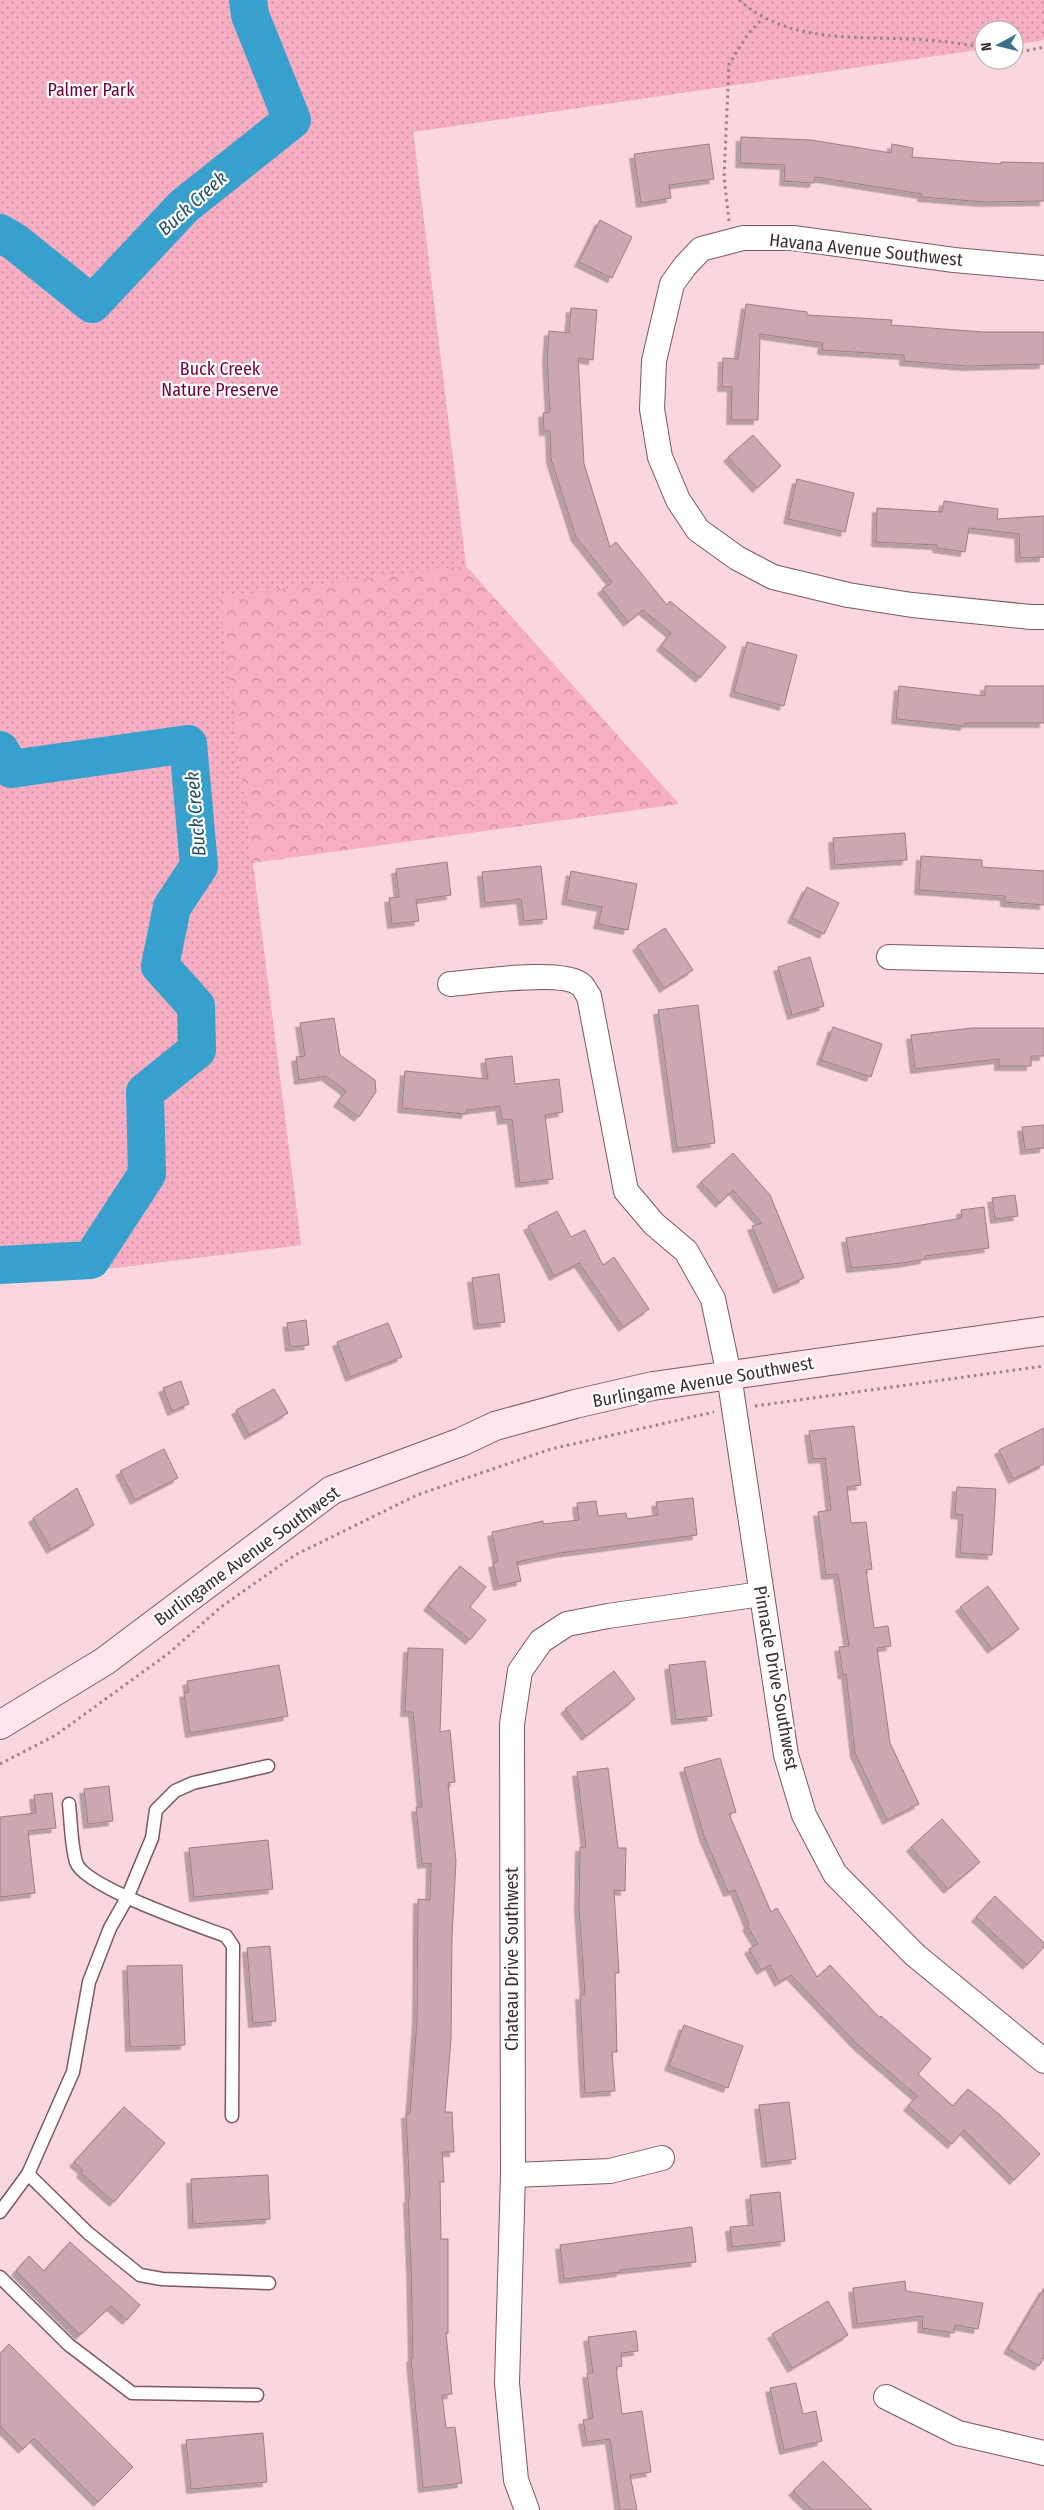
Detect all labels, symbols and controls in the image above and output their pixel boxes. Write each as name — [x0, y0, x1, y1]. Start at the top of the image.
north arrow — [974, 20, 1024, 70]
text: N — [978, 41, 996, 52]
park label: Palmer Park — [47, 79, 135, 101]
water label: Buck Creek — [153, 166, 232, 240]
street label: Havana Avenue Southwest — [768, 229, 964, 271]
park label: Buck Creek Nature Preserve — [161, 358, 279, 401]
water label: Buck Creek — [180, 771, 211, 857]
street label: Burlingame Avenue Southwest — [591, 1352, 815, 1412]
street label: Burlingame Avenue Southwest — [150, 1481, 344, 1631]
street label: Pinnacle Drive Southwest — [749, 1584, 803, 1772]
street label: Chateau Drive Southwest — [501, 1867, 523, 2051]

